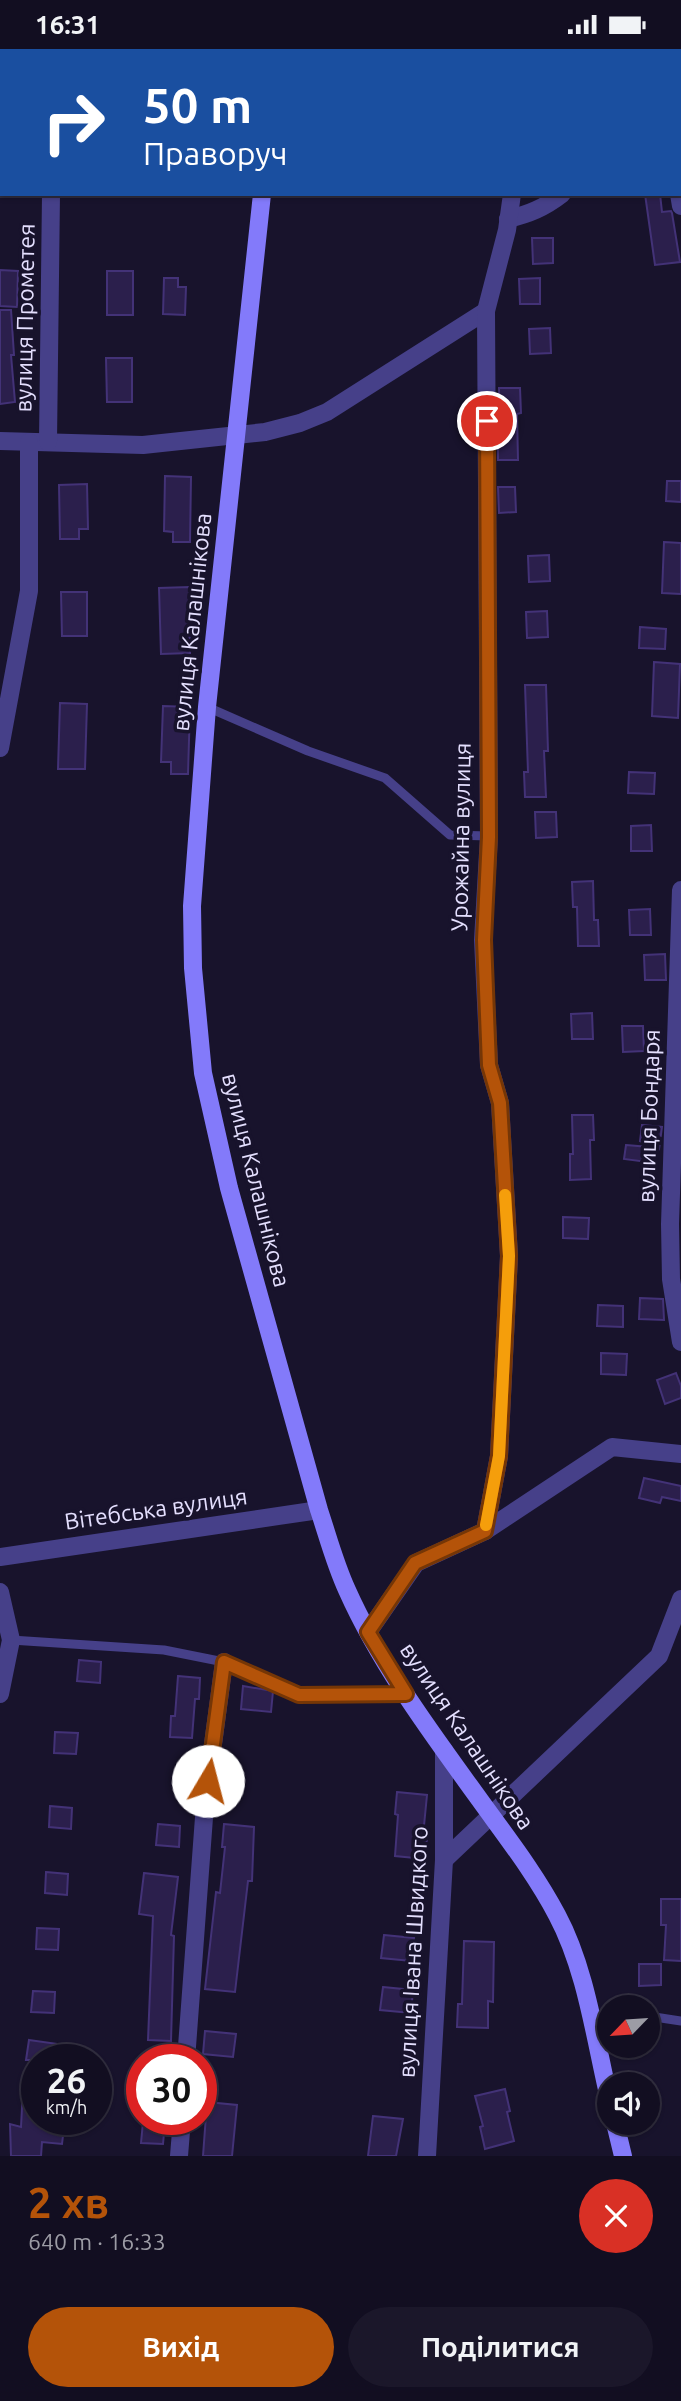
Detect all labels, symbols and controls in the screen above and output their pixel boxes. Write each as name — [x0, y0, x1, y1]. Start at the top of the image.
text: 16:31 — [35, 10, 100, 39]
icon: right — [28, 77, 119, 168]
text: 50 m — [143, 77, 252, 132]
text: Праворуч — [143, 135, 288, 171]
street label: вулиця Прометея — [10, 223, 39, 413]
pin — [457, 391, 517, 451]
icon: arrive — [468, 402, 506, 440]
street label: вулиця Калашнікова — [168, 511, 215, 732]
street label: Урожайна вулиця — [446, 743, 475, 931]
street label: вулиця Бондаря — [633, 1029, 664, 1203]
street label: вулиця Калашнікова — [218, 1070, 295, 1289]
street label: Вітебська вулиця — [63, 1483, 249, 1534]
street label: вулиця Калашнікова — [396, 1638, 539, 1834]
position arrow — [171, 1744, 245, 1818]
street label: вулиця Івана Швидкого — [393, 1825, 432, 2079]
north arrow — [597, 1995, 660, 2058]
map controls — [597, 1995, 660, 2135]
speed limit sign: 30 — [126, 2044, 217, 2135]
text: 26 — [47, 2060, 86, 2100]
button: sound — [597, 2072, 660, 2135]
text: km/h — [46, 2097, 87, 2117]
text: 2 хв — [28, 2179, 109, 2226]
button: close — [579, 2179, 653, 2253]
text: 640 m · 16:33 — [28, 2229, 166, 2254]
button: Вихід — [28, 2307, 334, 2387]
button: Поділитися — [348, 2307, 653, 2387]

